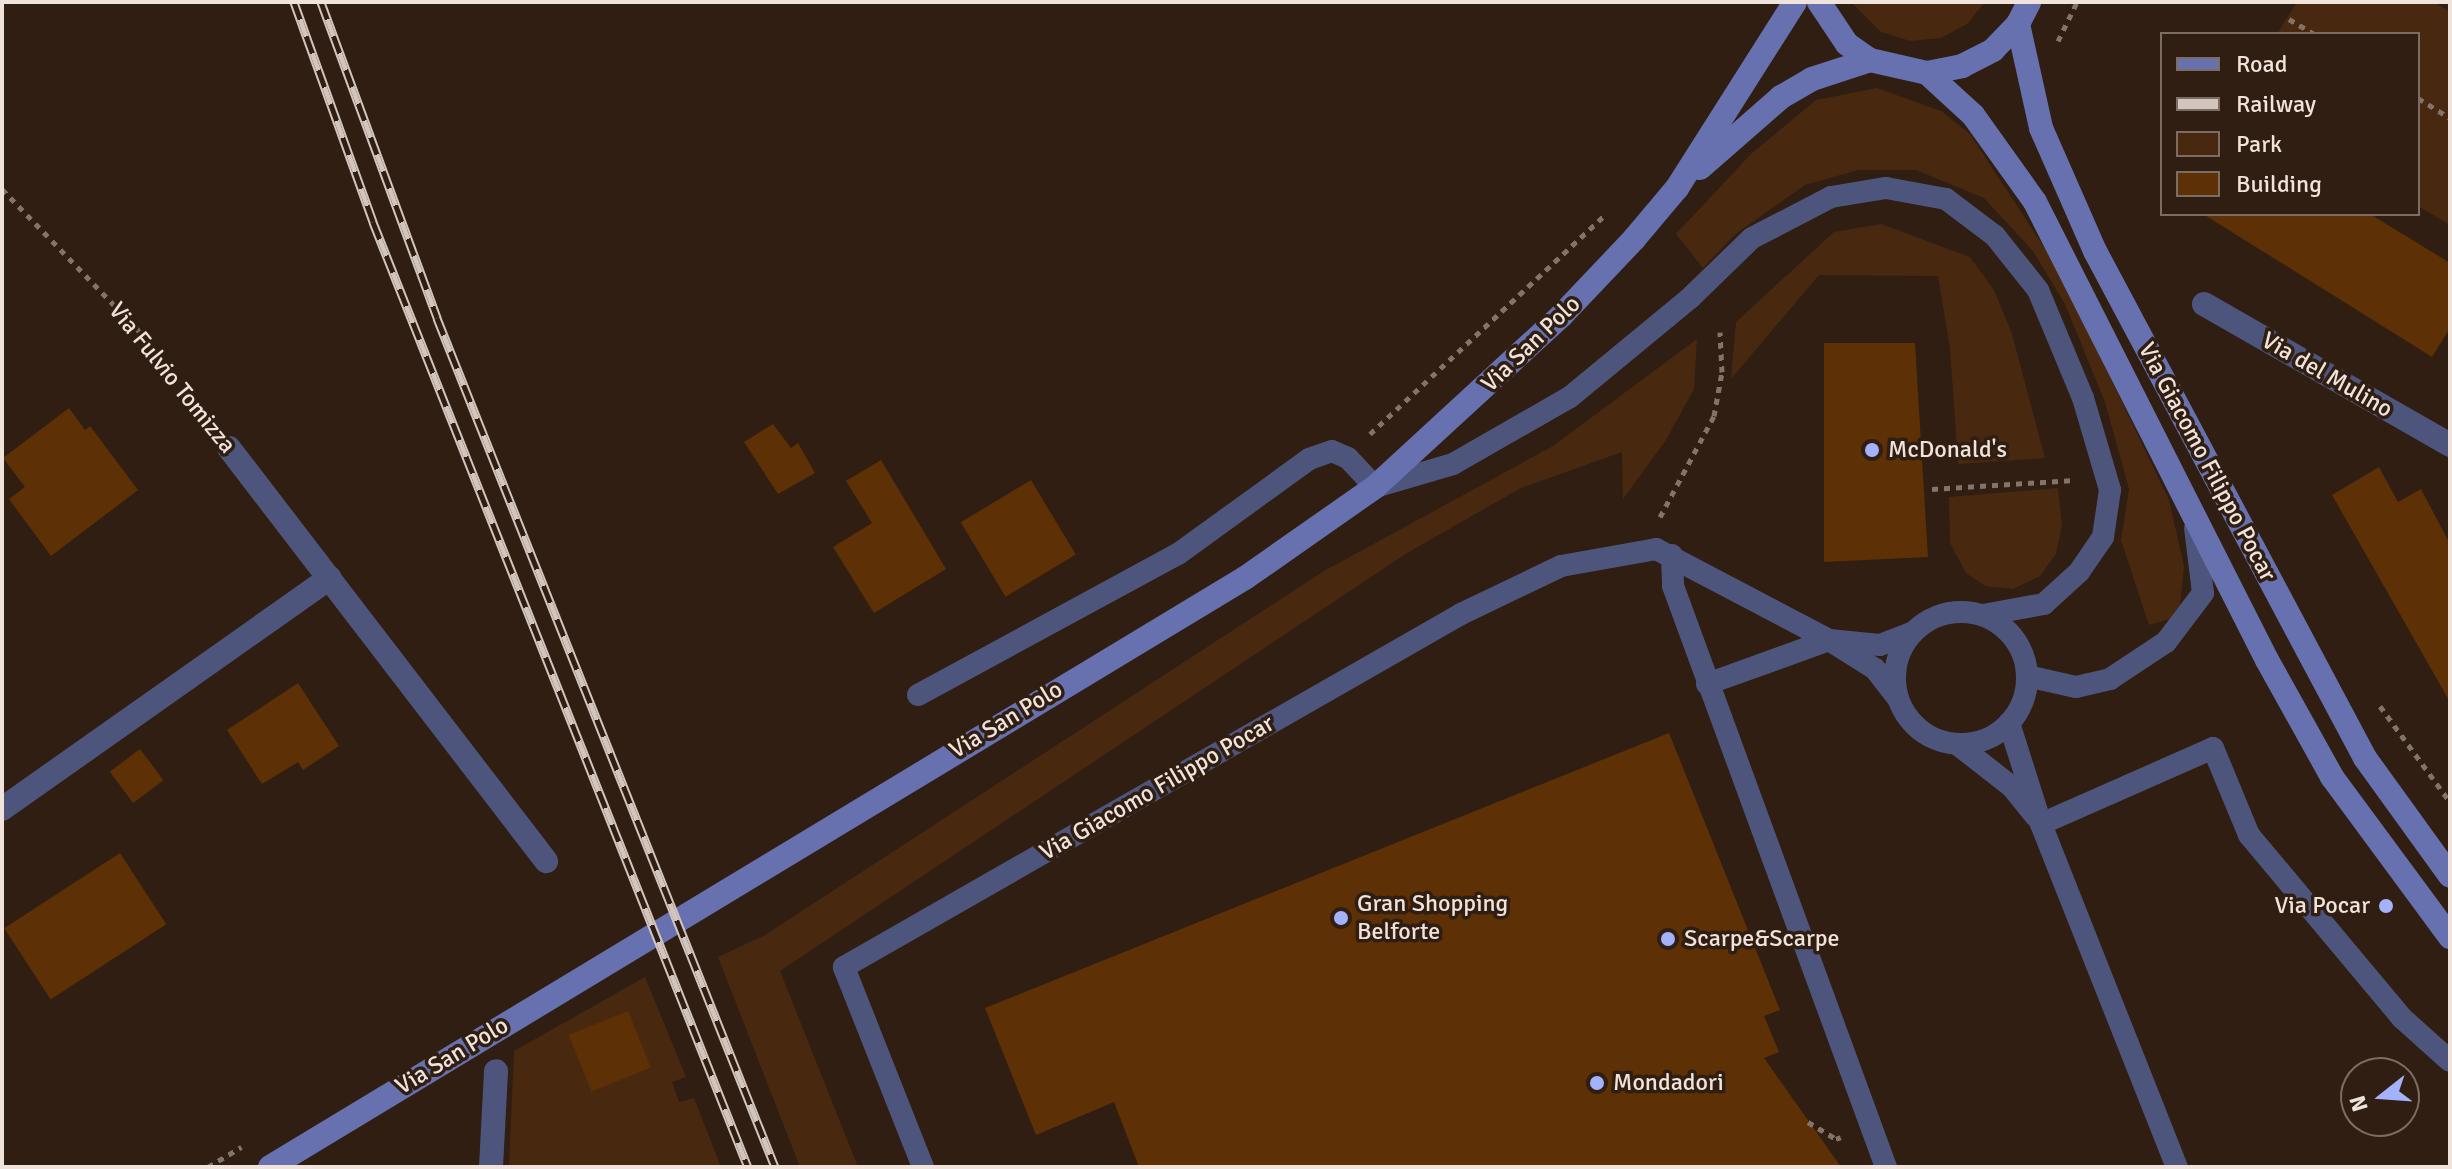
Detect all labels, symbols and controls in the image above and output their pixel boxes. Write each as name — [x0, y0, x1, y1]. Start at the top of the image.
legend — [2160, 32, 2420, 216]
text: Road — [2236, 49, 2287, 79]
text: Railway — [2236, 89, 2316, 119]
text: Park — [2236, 129, 2282, 159]
text: Building — [2236, 169, 2322, 199]
street label: Via San Polo — [1476, 290, 1586, 398]
street label: Via Fulvio Tomizza — [102, 297, 242, 459]
street label: Via del Mulino — [2256, 326, 2398, 424]
street label: Via Giacomo Filippo Pocar — [2132, 338, 2282, 586]
place label: McDonald's — [1888, 436, 2007, 464]
marker: McDonald's — [1863, 441, 1881, 459]
street label: Via San Polo — [944, 675, 1068, 765]
street label: Via Giacomo Filippo Pocar — [1035, 709, 1279, 867]
place label: Gran Shopping Belforte — [1357, 890, 1508, 946]
place label: Via Pocar — [2275, 892, 2370, 920]
marker: Via Pocar — [2377, 897, 2395, 915]
marker: Gran Shopping Belforte — [1332, 909, 1350, 927]
place label: Scarpe&Scarpe — [1684, 925, 1840, 953]
marker: Scarpe&Scarpe — [1659, 930, 1677, 948]
street label: Via San Polo — [390, 1011, 514, 1101]
north arrow — [2340, 1057, 2420, 1137]
place label: Mondadori — [1613, 1069, 1724, 1097]
marker: Mondadori — [1588, 1074, 1606, 1092]
text: N — [2343, 1092, 2374, 1115]

